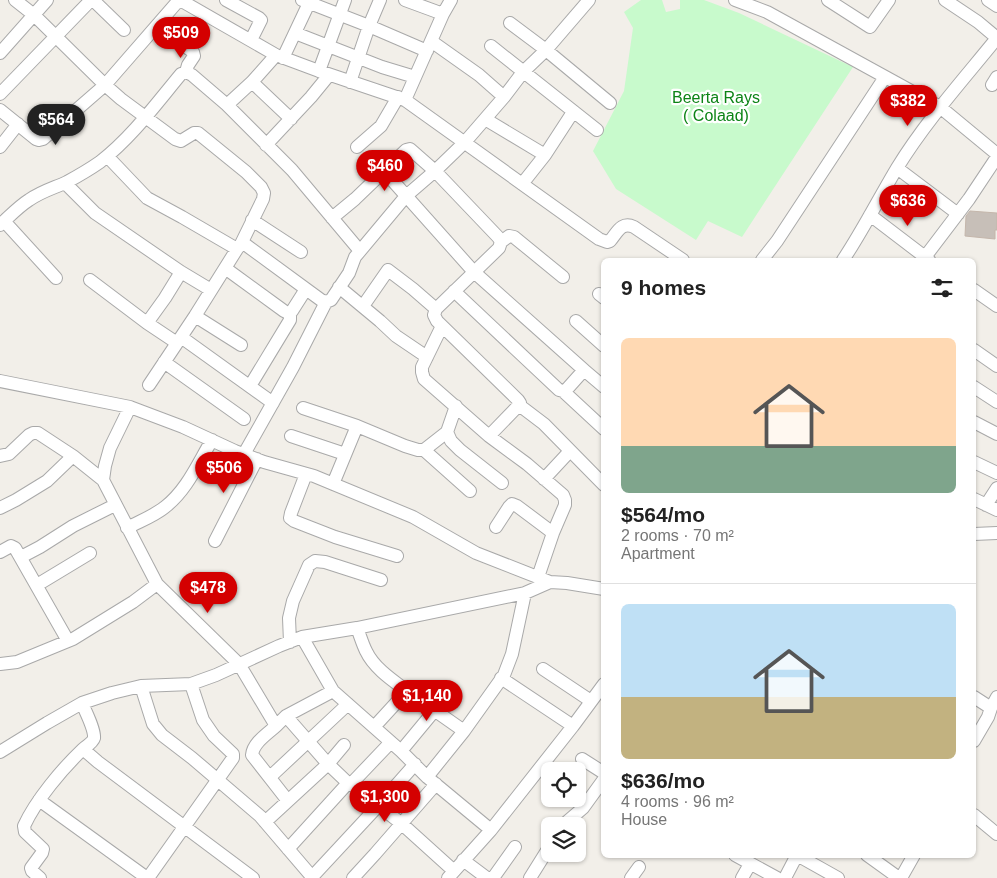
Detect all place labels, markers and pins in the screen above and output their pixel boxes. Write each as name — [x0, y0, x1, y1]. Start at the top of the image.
pin: $509 — [151, 17, 211, 59]
pin: $382 — [878, 84, 938, 127]
pin: $564 — [26, 104, 86, 146]
pin: $460 — [355, 150, 415, 192]
pin: $636 — [878, 184, 938, 227]
pin: $506 — [194, 452, 254, 494]
pin: $478 — [178, 572, 238, 614]
pin: $1,140 — [386, 680, 468, 722]
pin: $1,300 — [344, 780, 426, 823]

